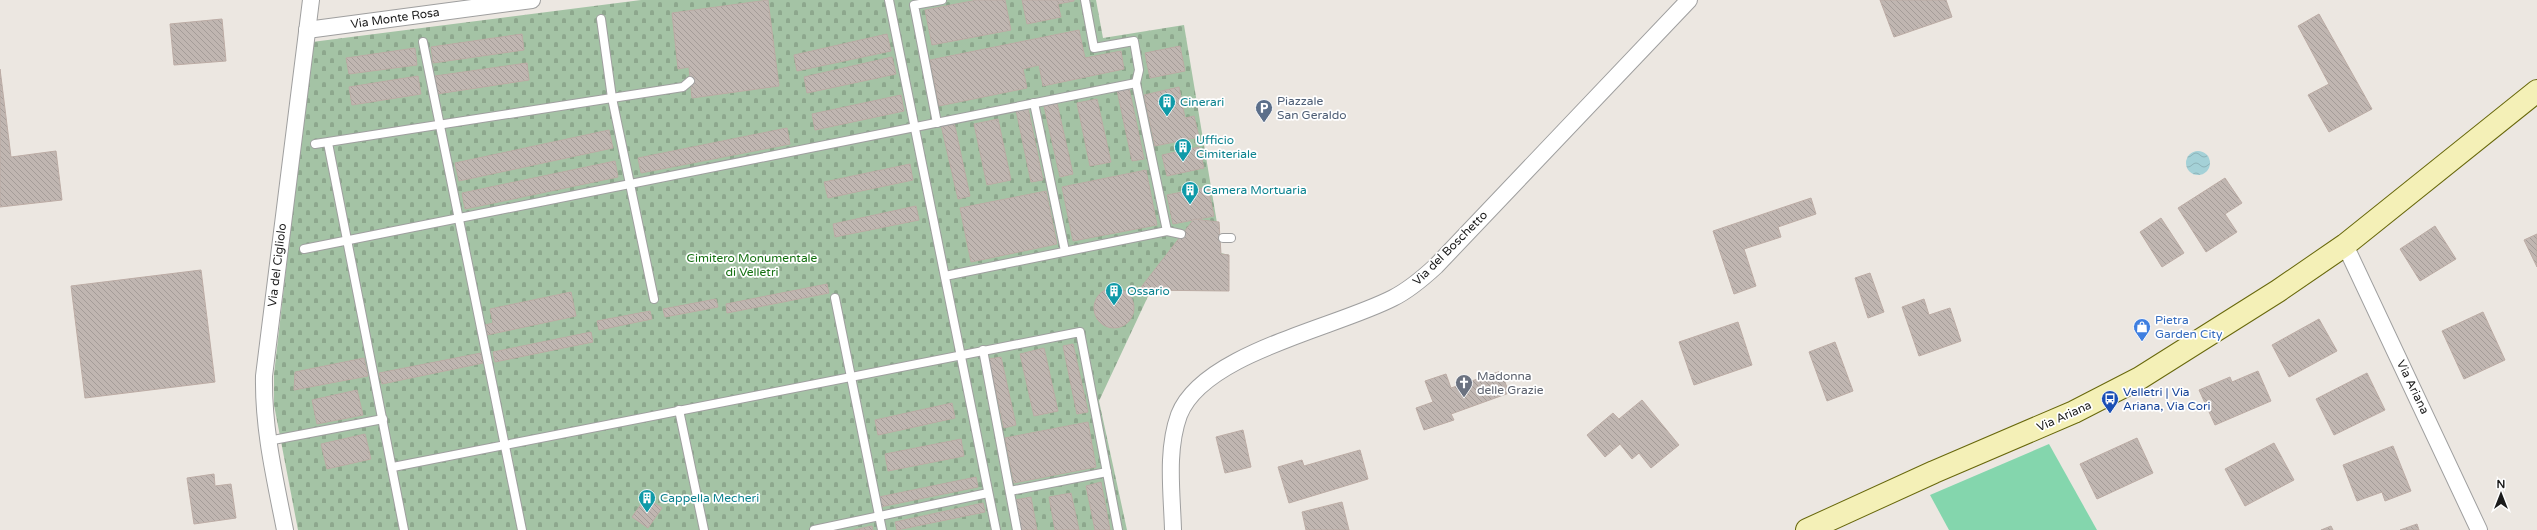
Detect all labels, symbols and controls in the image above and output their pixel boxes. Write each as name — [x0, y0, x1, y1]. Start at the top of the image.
street label: Via Monte Rosa — [350, 5, 440, 31]
building icon: Cinerari — [1157, 92, 1177, 117]
place label: Piazzale San Geraldo — [1277, 94, 1347, 122]
place label: Cinerari — [1180, 95, 1224, 109]
parking icon: Piazzale San Geraldo — [1254, 98, 1274, 123]
place label: Ufficio Cimiteriale — [1196, 133, 1257, 161]
building icon: Ufficio Cimiteriale — [1173, 137, 1193, 162]
building icon: Camera Mortuaria — [1180, 180, 1200, 205]
place label: Camera Mortuaria — [1203, 183, 1307, 197]
street label: Via del Boschetto — [1410, 208, 1490, 288]
street label: Via del Cigliolo — [265, 222, 289, 308]
park label: Cimitero Monumentale di Velletri — [687, 251, 818, 279]
building icon: Ossario — [1104, 281, 1124, 306]
place label: Ossario — [1127, 284, 1170, 298]
place label: Pietra Garden City — [2155, 313, 2223, 341]
shop icon: Pietra Garden City — [2132, 317, 2152, 342]
street label: Via Ariana — [2394, 358, 2432, 416]
place label: Madonna delle Grazie — [1477, 369, 1544, 397]
church icon: Madonna delle Grazie — [1454, 373, 1474, 398]
place label: Velletri | Via Ariana, Via Cori — [2123, 385, 2211, 413]
bus stop icon: Velletri | Via Ariana, Via Cori — [2100, 389, 2120, 414]
street label: Via Ariana — [2035, 398, 2093, 434]
north arrow — [2481, 474, 2521, 514]
text: N — [2497, 478, 2505, 491]
building icon: Cappella Mecheri — [637, 488, 657, 513]
place label: Cappella Mecheri — [660, 491, 759, 505]

